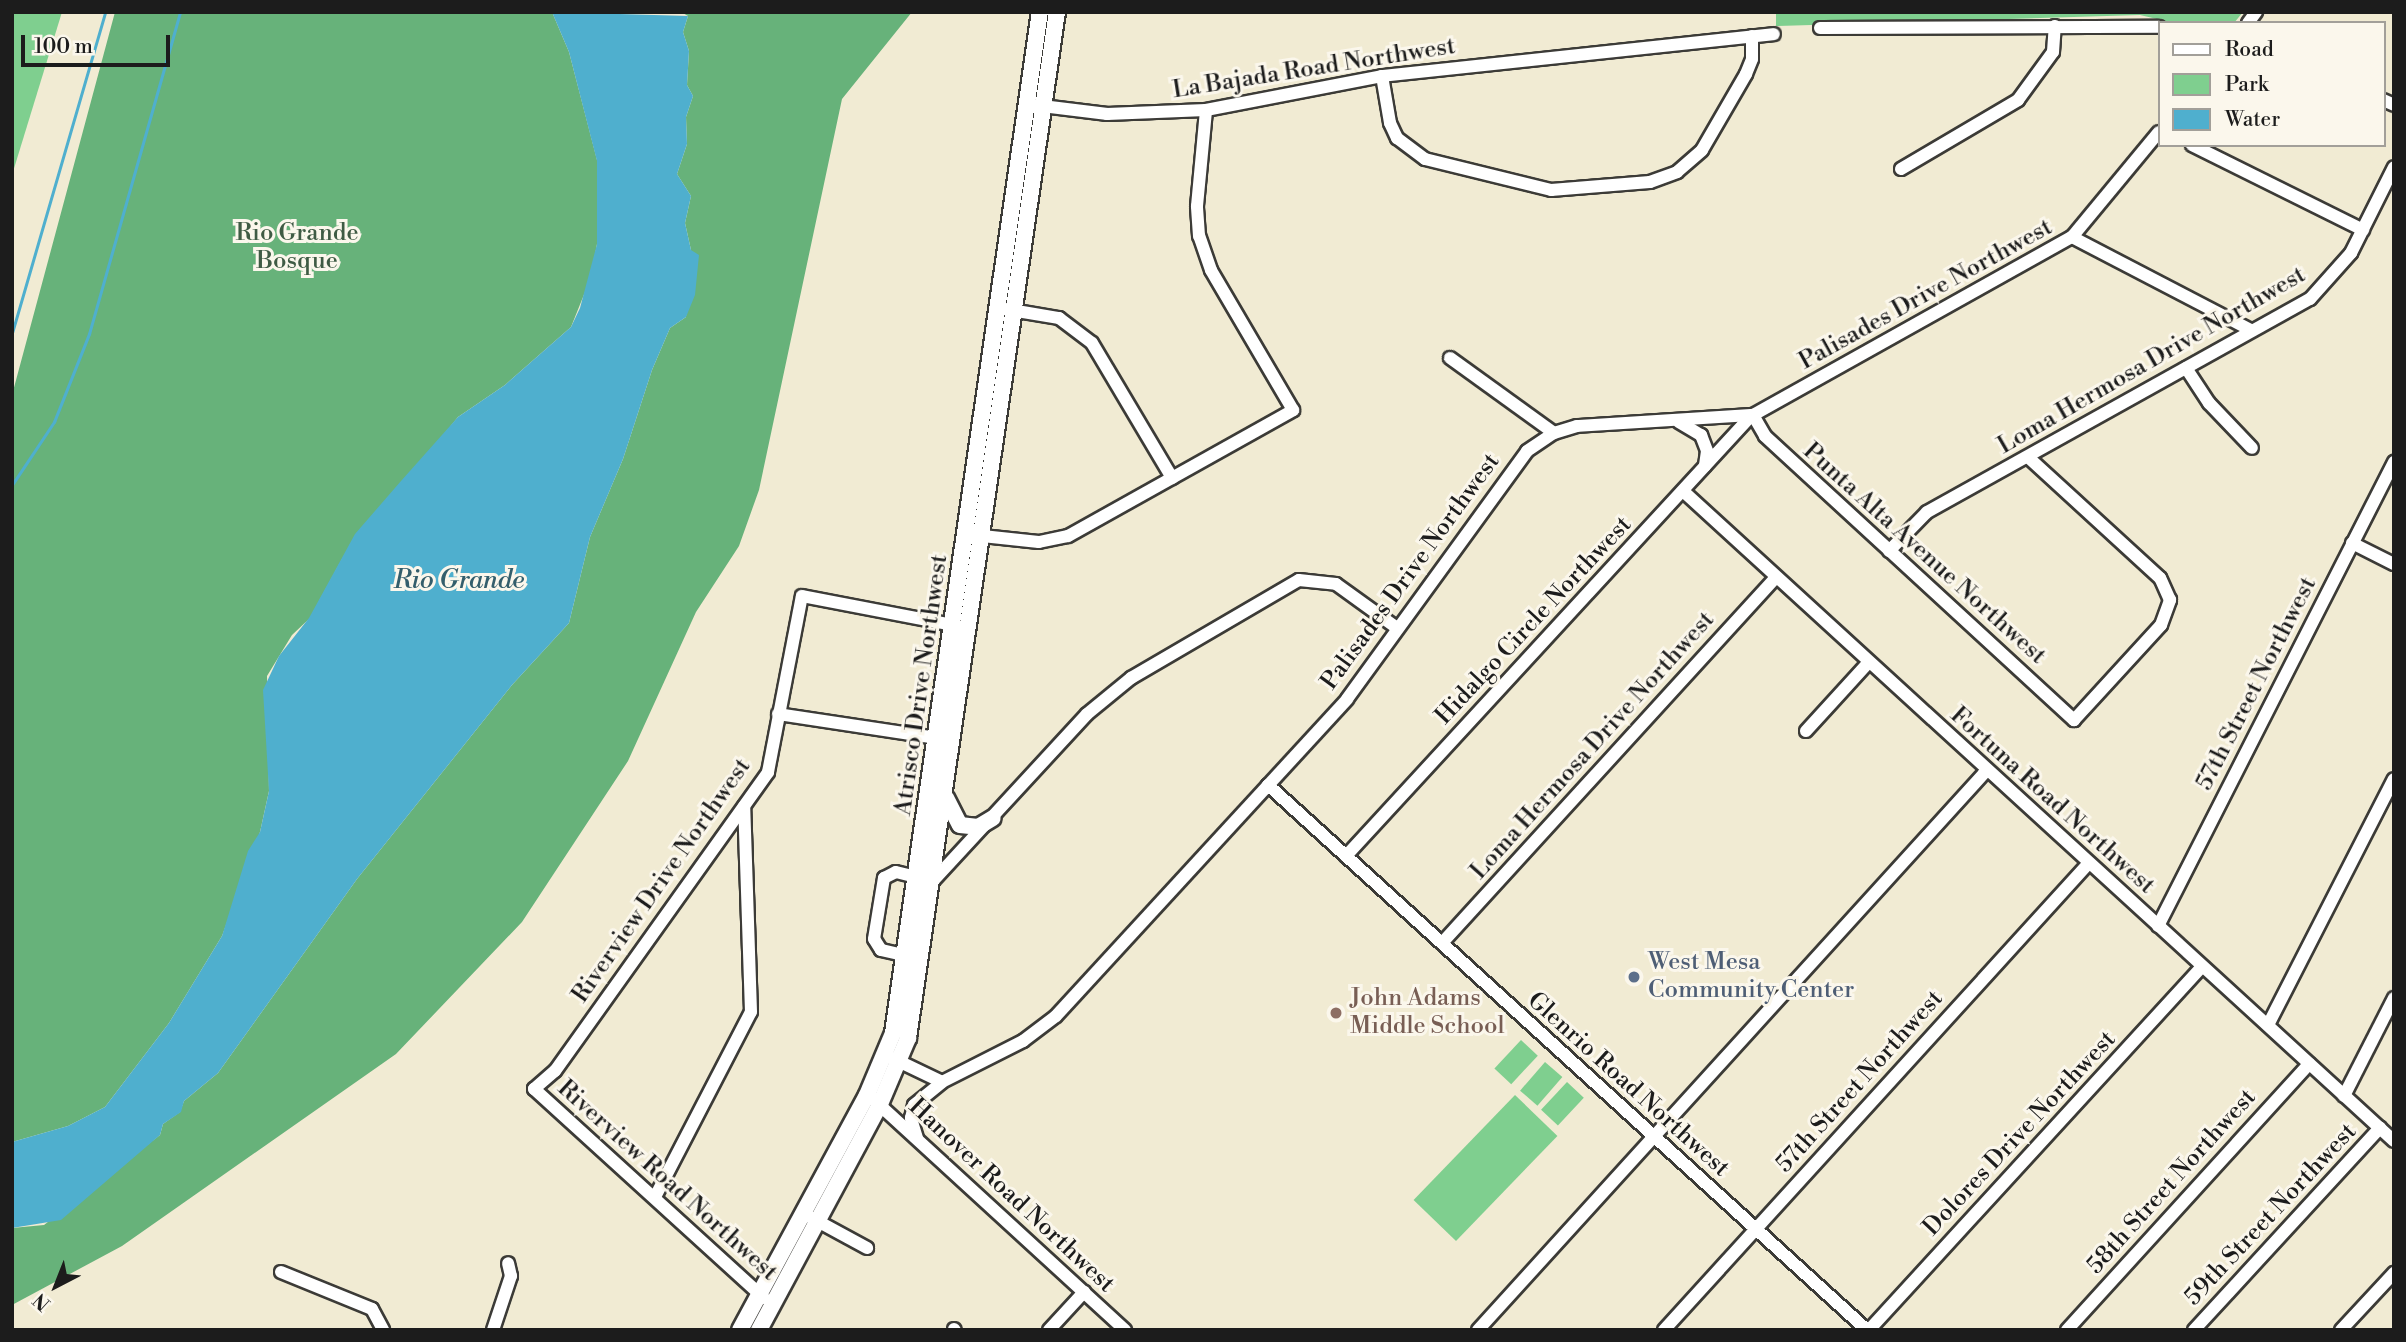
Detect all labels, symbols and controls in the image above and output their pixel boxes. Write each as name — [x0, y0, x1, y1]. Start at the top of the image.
scale bar — [24, 21, 173, 65]
legend — [2158, 21, 2385, 147]
street label: La Bajada Road Northwest — [1171, 32, 1457, 106]
text: 100 m — [34, 34, 93, 60]
text: Road — [2225, 37, 2274, 63]
text: Park — [2225, 72, 2269, 98]
text: Water — [2225, 107, 2280, 133]
street label: Palisades Drive Northwest — [1794, 213, 2058, 377]
park label: Rio Grande Bosque — [235, 220, 359, 276]
street label: Loma Hermosa Drive Northwest — [1993, 261, 2311, 461]
street label: Punta Alta Avenue Northwest — [1797, 437, 2051, 671]
street label: Palisades Drive Northwest — [1316, 448, 1506, 696]
street label: Hidalgo Circle Northwest — [1430, 511, 1638, 731]
street label: Atrisco Drive Northwest — [889, 552, 955, 818]
water label: Rio Grande — [394, 565, 524, 597]
street label: 57th Street Northwest — [2191, 573, 2323, 795]
street label: Loma Hermosa Drive Northwest — [1465, 606, 1721, 886]
street label: Fortuna Road Northwest — [1944, 701, 2160, 901]
street label: Riverview Drive Northwest — [567, 753, 757, 1009]
place label: West Mesa Community Center — [1648, 949, 1854, 1005]
marker: West Mesa Community Center — [1626, 969, 1642, 985]
place label: John Adams Middle School — [1350, 985, 1505, 1041]
street label: 57th Street Northwest — [1771, 985, 1949, 1179]
street label: Glenrio Road Northwest — [1521, 987, 1735, 1183]
marker: John Adams Middle School — [1328, 1005, 1344, 1021]
street label: Dolores Drive Northwest — [1918, 1026, 2122, 1242]
street label: Riverview Road Northwest — [551, 1075, 783, 1287]
street label: 58th Street Northwest — [2081, 1084, 2263, 1280]
street label: Hanover Road Northwest — [902, 1093, 1120, 1299]
street label: 59th Street Northwest — [2179, 1118, 2363, 1312]
north arrow — [21, 1251, 91, 1321]
text: N — [28, 1288, 56, 1316]

